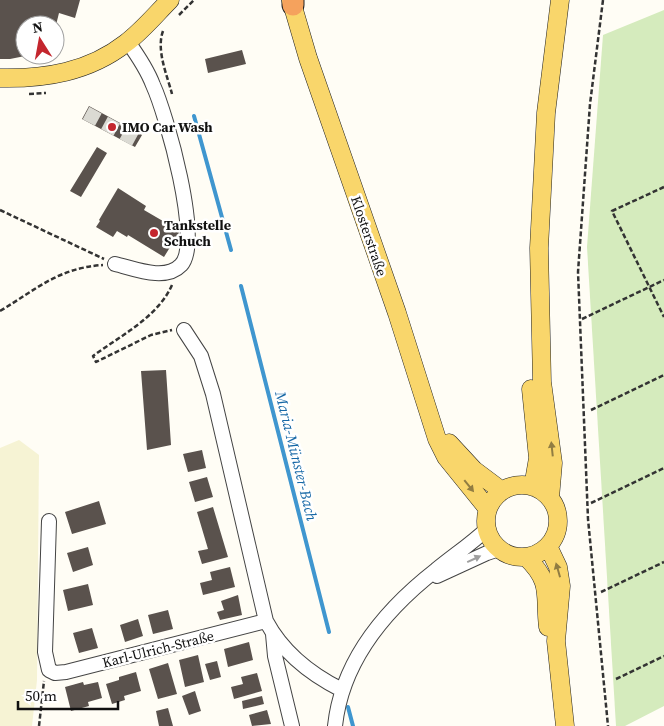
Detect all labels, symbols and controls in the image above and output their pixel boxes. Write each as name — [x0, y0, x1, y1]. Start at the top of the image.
north arrow — [15, 15, 65, 65]
text: N — [31, 16, 44, 38]
place label: IMO Car Wash — [122, 117, 213, 137]
marker: IMO Car Wash — [106, 121, 118, 133]
street label: Klosterstraße — [346, 193, 392, 279]
place label: Tankstelle Schuch — [164, 215, 231, 251]
marker: Tankstelle Schuch — [148, 227, 160, 239]
water label: Maria-Münster-Bach — [270, 388, 323, 523]
one-way arrow — [548, 441, 556, 457]
one-way arrow — [464, 480, 475, 493]
one-way arrow — [467, 555, 481, 563]
one-way arrow — [554, 562, 562, 577]
street label: Karl-Ulrich-Straße — [100, 625, 216, 673]
scale bar — [18, 678, 118, 710]
text: 50 m — [25, 685, 57, 706]

